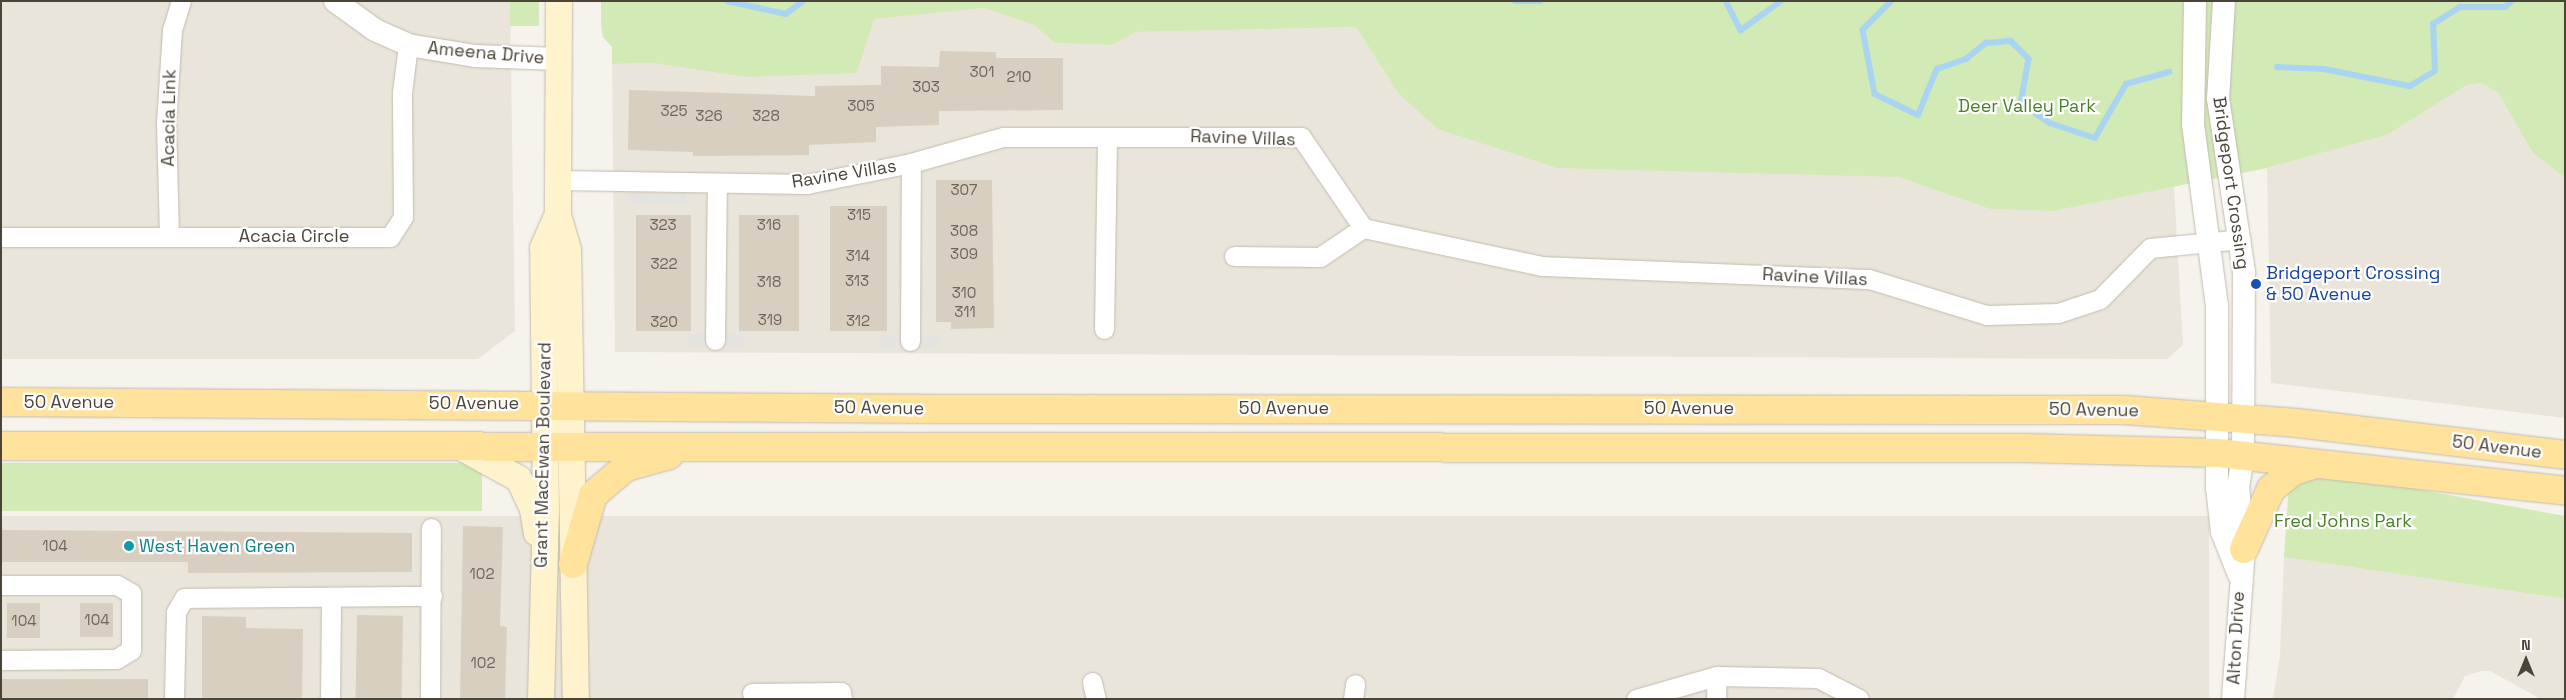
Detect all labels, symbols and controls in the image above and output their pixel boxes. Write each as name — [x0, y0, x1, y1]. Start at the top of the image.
street label: Ameena Drive — [427, 37, 545, 69]
house number: 301 — [970, 63, 994, 81]
house number: 210 — [1007, 68, 1031, 86]
street label: Acacia Link — [157, 69, 181, 167]
house number: 303 — [912, 78, 940, 96]
park label: Deer Valley Park — [1958, 95, 2096, 117]
street label: Bridgeport Crossing — [2208, 95, 2254, 271]
house number: 305 — [847, 97, 875, 115]
house number: 325 — [660, 102, 688, 120]
house number: 326 — [695, 107, 723, 125]
house number: 328 — [752, 107, 780, 125]
street label: Ravine Villas — [1190, 125, 1296, 151]
street label: Ravine Villas — [790, 155, 898, 193]
house number: 307 — [951, 181, 977, 199]
house number: 315 — [847, 206, 871, 224]
house number: 323 — [649, 216, 677, 234]
house number: 316 — [757, 216, 781, 234]
house number: 308 — [950, 222, 978, 240]
street label: Acacia Circle — [239, 225, 349, 247]
house number: 309 — [950, 245, 978, 263]
house number: 314 — [846, 247, 870, 265]
house number: 322 — [650, 255, 678, 273]
street label: Ravine Villas — [1762, 263, 1868, 291]
place label: Bridgeport Crossing & 50 Avenue — [2266, 263, 2440, 306]
house number: 313 — [845, 272, 869, 290]
house number: 318 — [757, 273, 781, 291]
marker: Bridgeport Crossing & 50 Avenue — [2250, 278, 2262, 290]
house number: 310 — [952, 284, 976, 302]
house number: 311 — [954, 303, 976, 321]
house number: 319 — [758, 311, 782, 329]
house number: 312 — [846, 312, 870, 330]
house number: 320 — [650, 313, 678, 331]
street label: Grant MacEwan Boulevard — [530, 342, 556, 568]
street label: 50 Avenue — [24, 391, 114, 413]
street label: 50 Avenue — [429, 392, 519, 414]
street label: 50 Avenue — [834, 396, 924, 420]
street label: 50 Avenue — [1239, 397, 1329, 419]
street label: 50 Avenue — [1644, 397, 1734, 419]
street label: 50 Avenue — [2049, 398, 2139, 422]
street label: 50 Avenue — [2451, 431, 2543, 463]
park label: Fred Johns Park — [2274, 510, 2412, 532]
place label: West Haven Green — [139, 535, 295, 557]
house number: 104 — [42, 537, 68, 555]
marker: West Haven Green — [123, 540, 135, 552]
house number: 102 — [470, 565, 494, 583]
street label: Alton Drive — [2223, 591, 2249, 685]
house number: 104 — [84, 611, 110, 629]
house number: 104 — [11, 612, 37, 630]
north arrow — [2501, 635, 2551, 685]
text: N — [2521, 636, 2531, 654]
house number: 102 — [471, 654, 495, 672]

